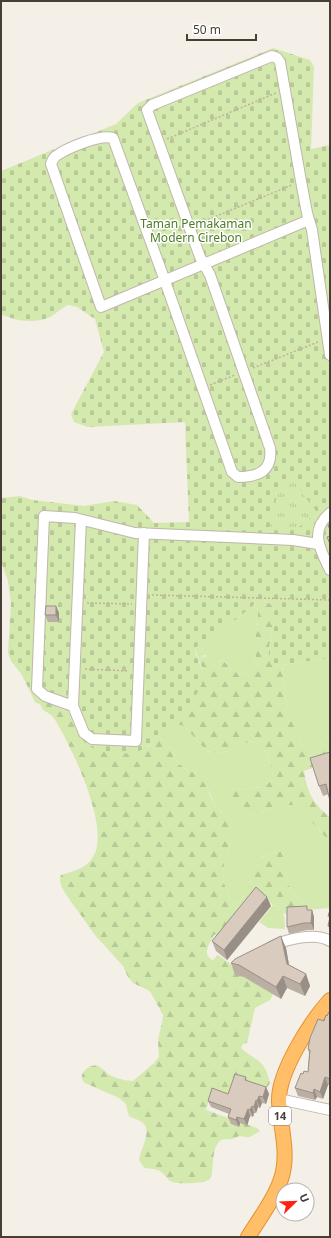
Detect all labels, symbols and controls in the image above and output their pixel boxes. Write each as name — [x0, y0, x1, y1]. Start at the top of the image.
scale bar — [187, 16, 256, 42]
text: 50 m — [193, 21, 221, 38]
park label: Taman Pemakaman Modern Cirebon — [140, 215, 252, 246]
road number: 14 — [269, 1107, 291, 1125]
north arrow — [275, 1182, 315, 1222]
text: U — [296, 1191, 313, 1205]

